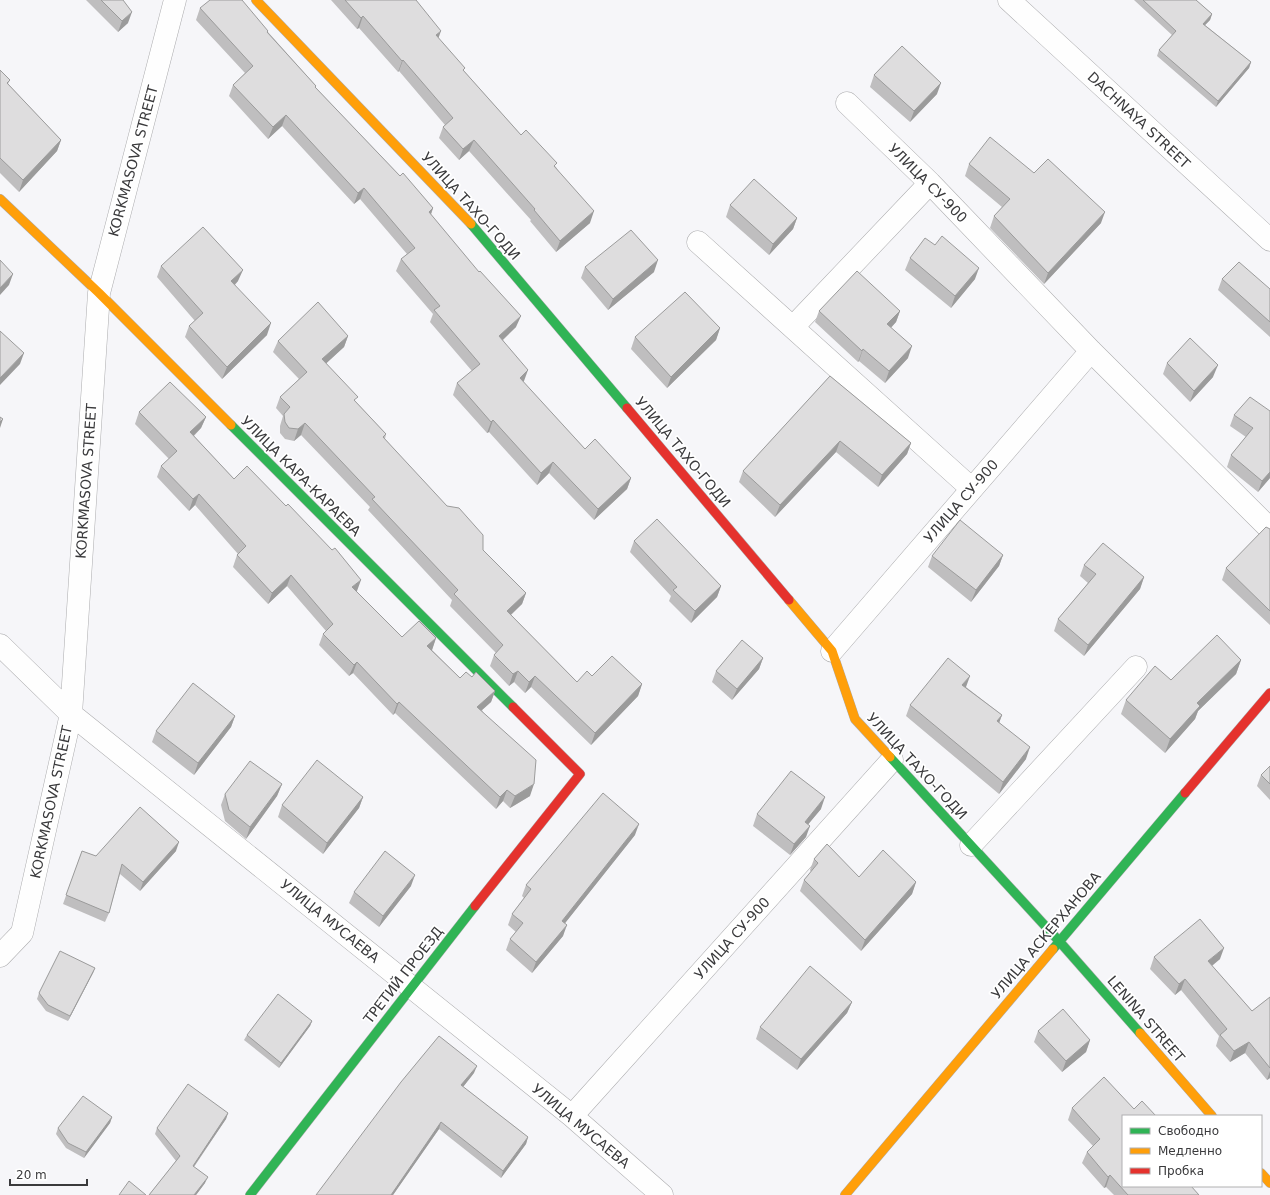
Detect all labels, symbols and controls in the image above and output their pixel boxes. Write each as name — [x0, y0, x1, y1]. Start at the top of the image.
street label: DACHNAYA STREET — [1085, 68, 1194, 172]
street label: KORKMASOVA STREET — [105, 83, 161, 238]
street label: УЛИЦА СУ-900 — [885, 140, 971, 226]
street label: УЛИЦА ТАХО-ГОДИ — [418, 149, 524, 263]
street label: УЛИЦА ТАХО-ГОДИ — [632, 394, 734, 510]
street label: KORKMASOVA STREET — [73, 402, 99, 559]
street label: УЛИЦА КАРА-КАРАЕВА — [238, 413, 364, 539]
street label: УЛИЦА СУ-900 — [921, 456, 1001, 546]
street label: УЛИЦА ТАХО-ГОДИ — [864, 710, 970, 822]
street label: KORKMASOVA STREET — [27, 724, 75, 880]
street label: УЛИЦА АСКЕРХАНОВА — [988, 868, 1104, 1002]
street label: УЛИЦА МУСАЕВА — [277, 876, 383, 966]
street label: УЛИЦА СУ-900 — [691, 894, 773, 982]
street label: ТРЕТИЙ ПРОЕЗД — [359, 923, 446, 1027]
street label: LENINA STREET — [1104, 973, 1188, 1066]
street label: УЛИЦА МУСАЕВА — [529, 1081, 633, 1172]
legend — [1122, 1115, 1262, 1187]
text: Свободно — [1158, 1124, 1219, 1138]
text: Медленно — [1158, 1144, 1222, 1158]
scale bar — [10, 1161, 87, 1187]
text: Пробка — [1158, 1164, 1204, 1178]
text: 20 m — [16, 1168, 47, 1182]

